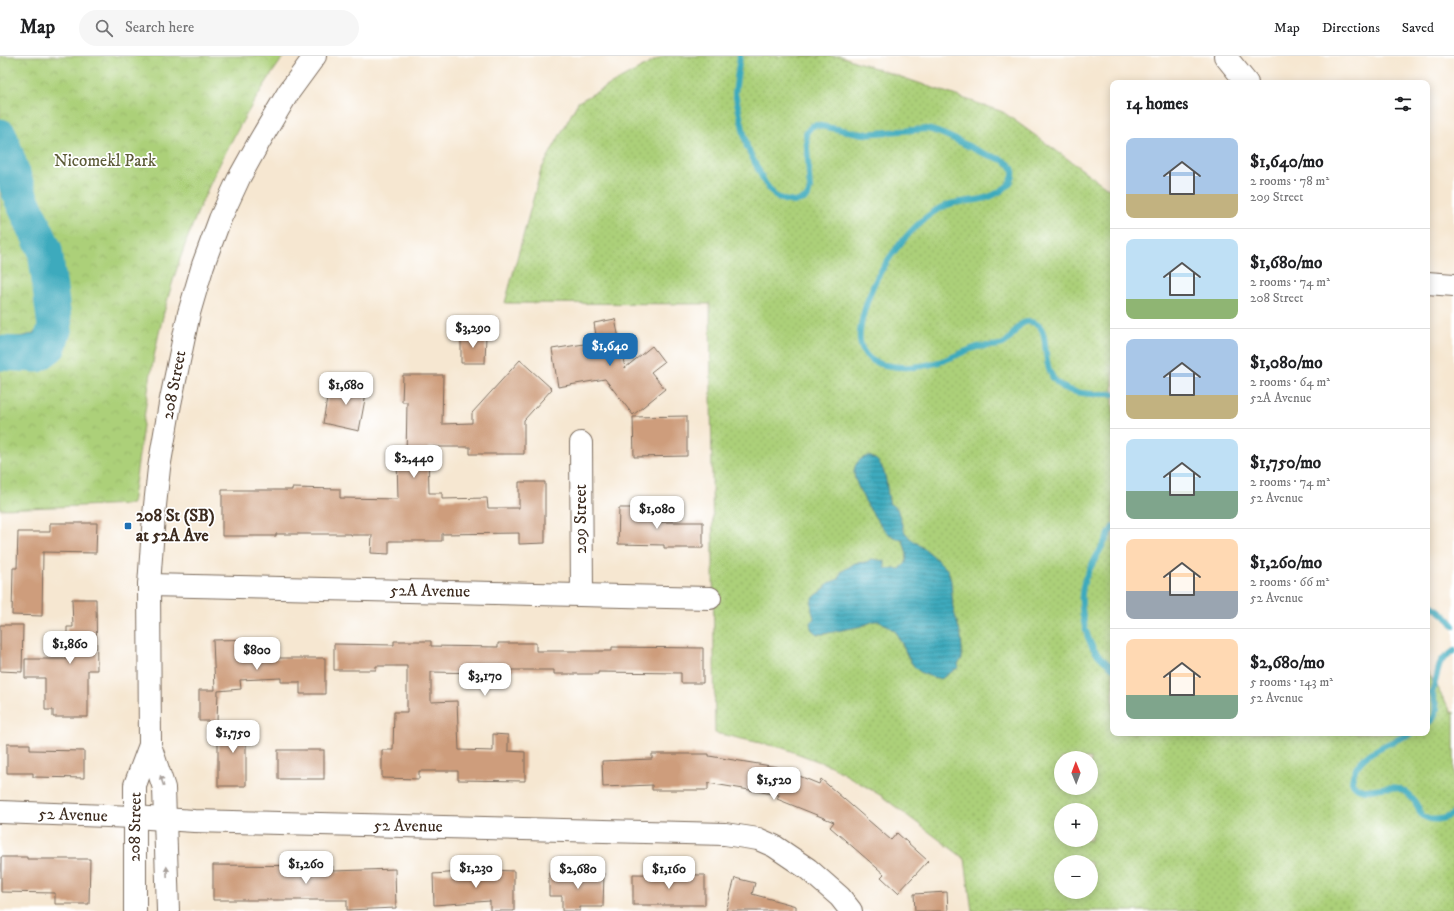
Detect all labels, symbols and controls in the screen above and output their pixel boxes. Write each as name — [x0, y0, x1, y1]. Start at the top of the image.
search box — [79, 10, 359, 46]
text: Map — [20, 16, 55, 39]
icon: search — [93, 17, 115, 39]
text: Search here — [125, 18, 194, 37]
text: Map — [1274, 19, 1300, 37]
text: Directions — [1322, 19, 1380, 37]
text: Saved — [1402, 19, 1434, 37]
text: 14 homes — [1126, 93, 1188, 115]
icon: filters — [1392, 93, 1414, 115]
park label: Nicomekl Park — [54, 150, 157, 172]
text: $1,640/mo — [1250, 151, 1324, 173]
icon: home — [1158, 154, 1206, 202]
text: 2 rooms · 78 m² — [1250, 173, 1329, 189]
text: 209 Street — [1250, 189, 1303, 205]
text: $1,680/mo — [1250, 252, 1322, 274]
icon: home — [1158, 255, 1206, 303]
text: 2 rooms · 74 m² — [1250, 274, 1330, 290]
text: 208 Street — [1250, 290, 1303, 306]
pin: $3,290 — [440, 315, 506, 349]
text: $3,290 — [455, 320, 491, 336]
pin: $1,640 — [577, 333, 643, 367]
text: $1,640 — [592, 338, 628, 354]
street label: 208 Street — [157, 348, 192, 421]
text: $1,080/mo — [1250, 352, 1323, 374]
icon: home — [1158, 355, 1206, 403]
pin: $1,680 — [313, 372, 379, 406]
text: 2 rooms · 64 m² — [1250, 374, 1330, 390]
text: $1,680 — [328, 377, 364, 393]
text: 52A Avenue — [1250, 390, 1311, 406]
pin: $2,440 — [381, 445, 447, 479]
text: $2,440 — [394, 450, 434, 466]
text: $1,750/mo — [1250, 452, 1321, 474]
icon: home — [1158, 455, 1206, 503]
text: 2 rooms · 74 m² — [1250, 474, 1330, 490]
street label: 209 Street — [570, 484, 592, 554]
text: 52 Avenue — [1250, 490, 1303, 506]
pin: $1,080 — [624, 496, 690, 530]
text: $1,080 — [639, 501, 675, 517]
place label: 208 St (SB) at 52A Ave — [136, 505, 215, 547]
marker: 208 St (SB) at 52A Ave — [123, 521, 133, 531]
text: $1,260/mo — [1250, 552, 1322, 574]
icon: home — [1158, 555, 1206, 603]
text: 2 rooms · 66 m² — [1250, 574, 1329, 590]
street label: 52A Avenue — [390, 579, 470, 603]
text: 52 Avenue — [1250, 590, 1303, 606]
pin: $1,860 — [37, 631, 103, 665]
text: $1,860 — [52, 636, 88, 652]
pin: $800 — [233, 637, 281, 671]
text: $800 — [243, 642, 271, 658]
text: $2,680/mo — [1250, 652, 1325, 674]
icon: home — [1158, 655, 1206, 703]
pin: $3,170 — [452, 663, 518, 697]
text: $3,170 — [468, 668, 502, 684]
text: 5 rooms · 143 m² — [1250, 674, 1333, 690]
text: 52 Avenue — [1250, 690, 1303, 706]
pin: $1,750 — [200, 720, 266, 754]
text: $1,750 — [216, 725, 250, 741]
north arrow — [1054, 751, 1098, 795]
map controls — [1054, 751, 1098, 899]
pin: $1,520 — [741, 767, 807, 801]
text: $1,520 — [756, 772, 792, 788]
one-way arrow — [158, 775, 164, 787]
street label: 208 Street — [123, 791, 147, 862]
street label: 52 Avenue — [38, 803, 108, 827]
button: + — [1054, 803, 1098, 847]
street label: 52 Avenue — [373, 814, 443, 838]
pin: $1,260 — [273, 851, 339, 885]
pin: $1,230 — [443, 855, 509, 889]
button: − — [1054, 855, 1098, 899]
text: $1,260 — [288, 856, 324, 872]
pin: $2,680 — [545, 856, 611, 890]
pin: $1,160 — [636, 856, 702, 890]
text: $1,230 — [459, 860, 493, 876]
text: $2,680 — [559, 861, 597, 877]
text: $1,160 — [652, 861, 686, 877]
one-way arrow — [164, 865, 170, 878]

